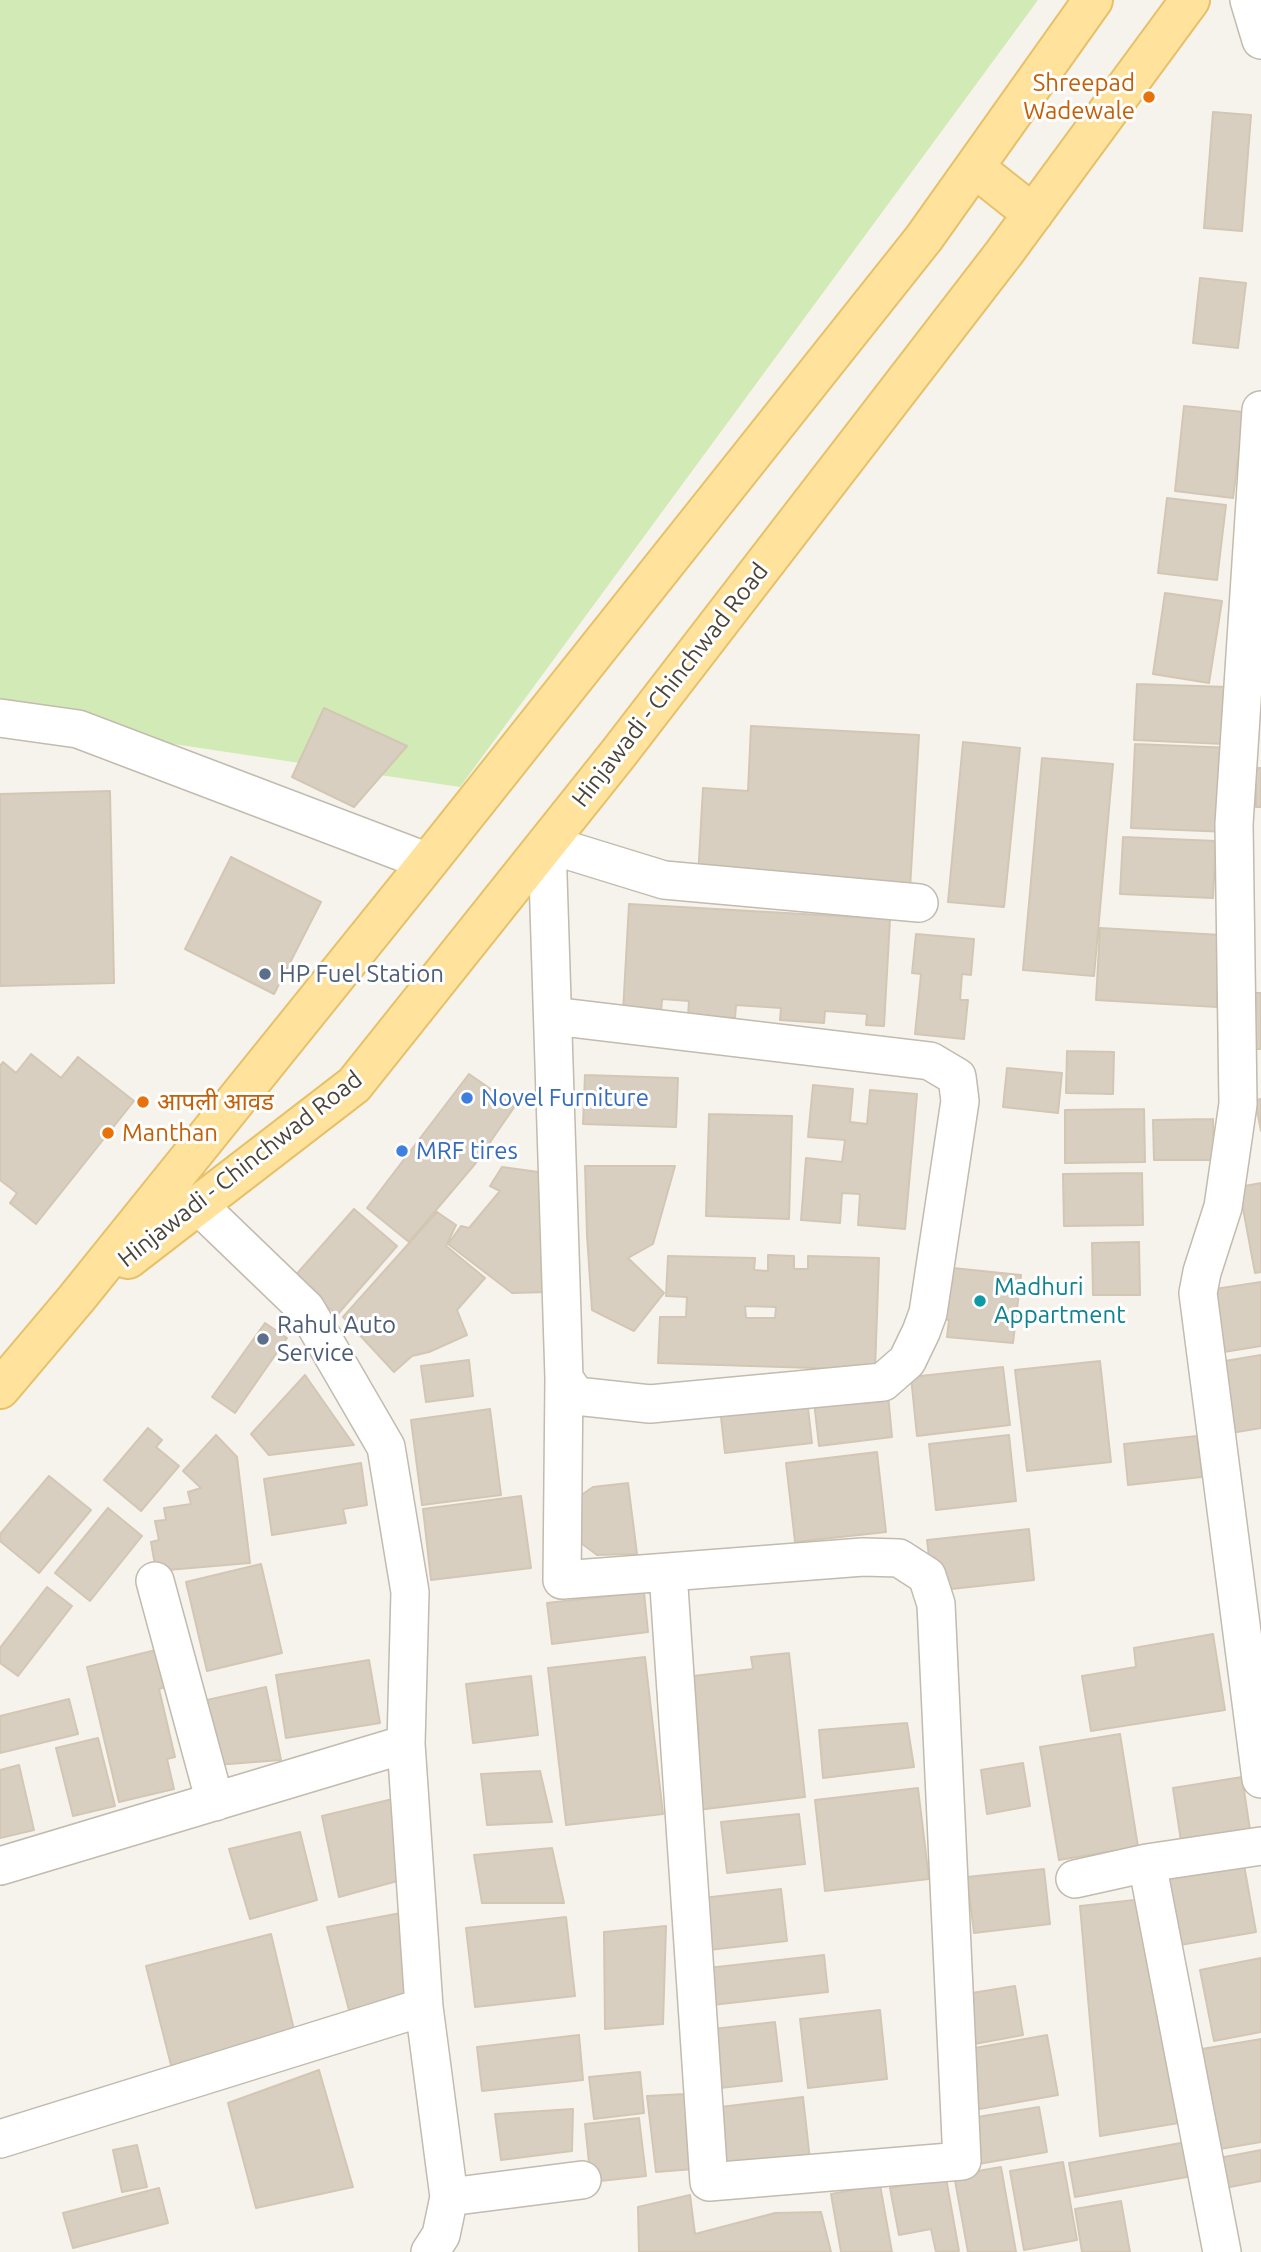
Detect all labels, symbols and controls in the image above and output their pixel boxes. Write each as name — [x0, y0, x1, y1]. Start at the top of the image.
place label: Shreepad Wadewale — [1023, 69, 1135, 125]
marker: Shreepad Wadewale — [1141, 89, 1157, 105]
street label: Hinjawadi - Chinchwad Road — [566, 557, 774, 813]
place label: HP Fuel Station — [279, 960, 444, 988]
marker: HP Fuel Station — [257, 966, 273, 982]
street label: Hinjawadi - Chinchwad Road — [112, 1065, 368, 1273]
place label: Novel Furniture — [481, 1084, 649, 1112]
place label: आपली आवड — [157, 1088, 274, 1116]
marker: Novel Furniture — [459, 1090, 475, 1106]
marker: आपली आवड — [135, 1094, 151, 1110]
place label: Manthan — [122, 1119, 218, 1147]
marker: Manthan — [100, 1125, 116, 1141]
place label: MRF tires — [416, 1137, 518, 1165]
marker: MRF tires — [394, 1143, 410, 1159]
place label: Madhuri Appartment — [994, 1273, 1126, 1329]
marker: Madhuri Appartment — [972, 1293, 988, 1309]
place label: Rahul Auto Service — [277, 1311, 396, 1367]
marker: Rahul Auto Service — [255, 1331, 271, 1347]

